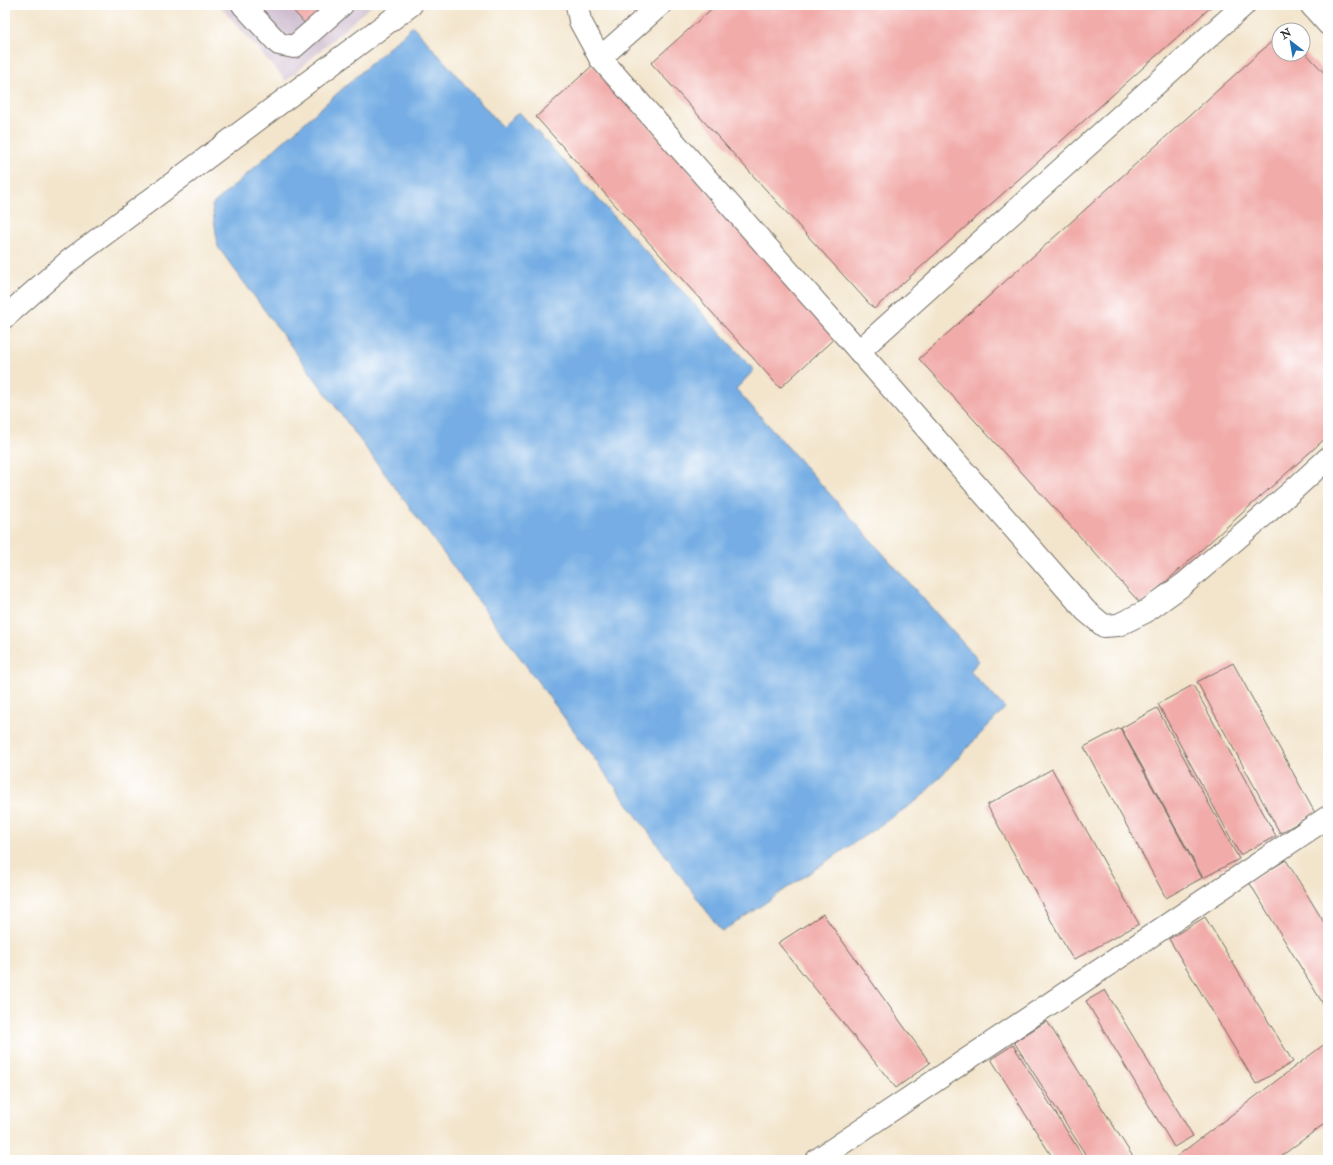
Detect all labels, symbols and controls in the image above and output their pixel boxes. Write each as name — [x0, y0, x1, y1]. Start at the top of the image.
north arrow — [1271, 22, 1311, 62]
text: N — [1278, 25, 1295, 42]

